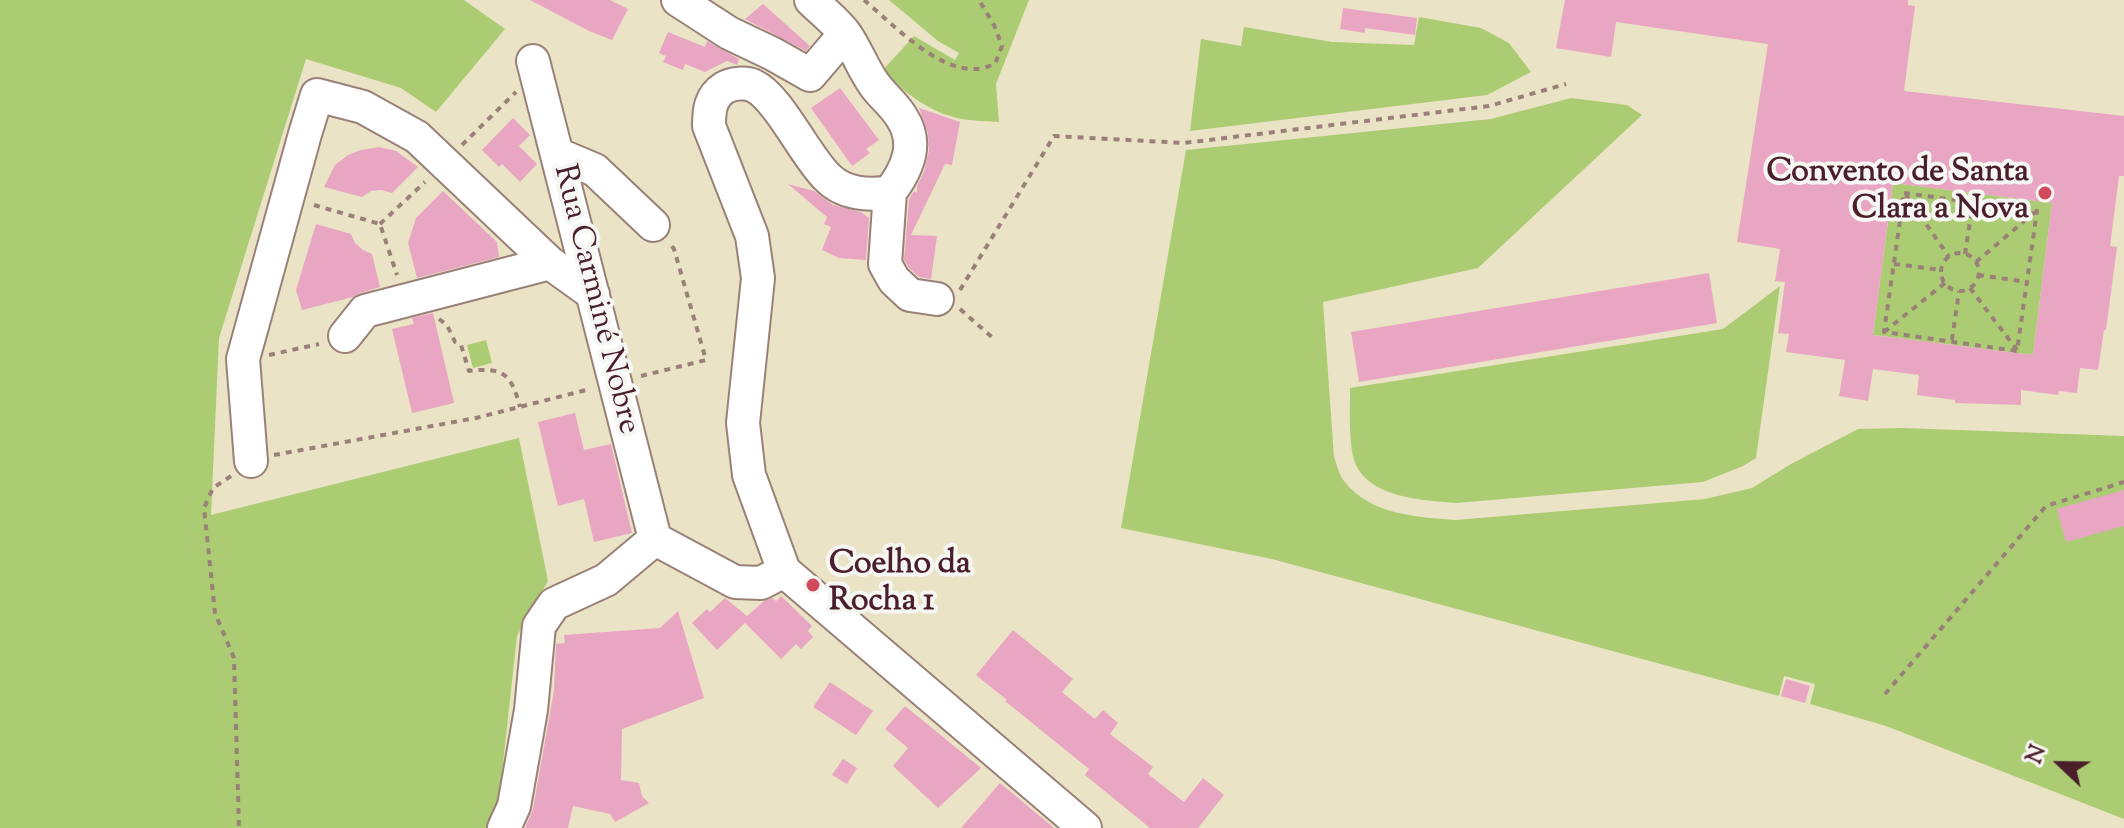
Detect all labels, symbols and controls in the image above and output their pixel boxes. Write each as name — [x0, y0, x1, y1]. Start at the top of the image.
place label: Convento de Santa Clara a Nova — [1766, 156, 2029, 231]
street label: Rua Carminé Nobre — [542, 161, 646, 439]
marker: Convento de Santa Clara a Nova — [2036, 184, 2054, 202]
place label: Coelho da Rocha 1 — [829, 548, 971, 623]
marker: Coelho da Rocha 1 — [804, 576, 822, 594]
north arrow — [2020, 724, 2100, 804]
text: N — [2020, 741, 2056, 769]

